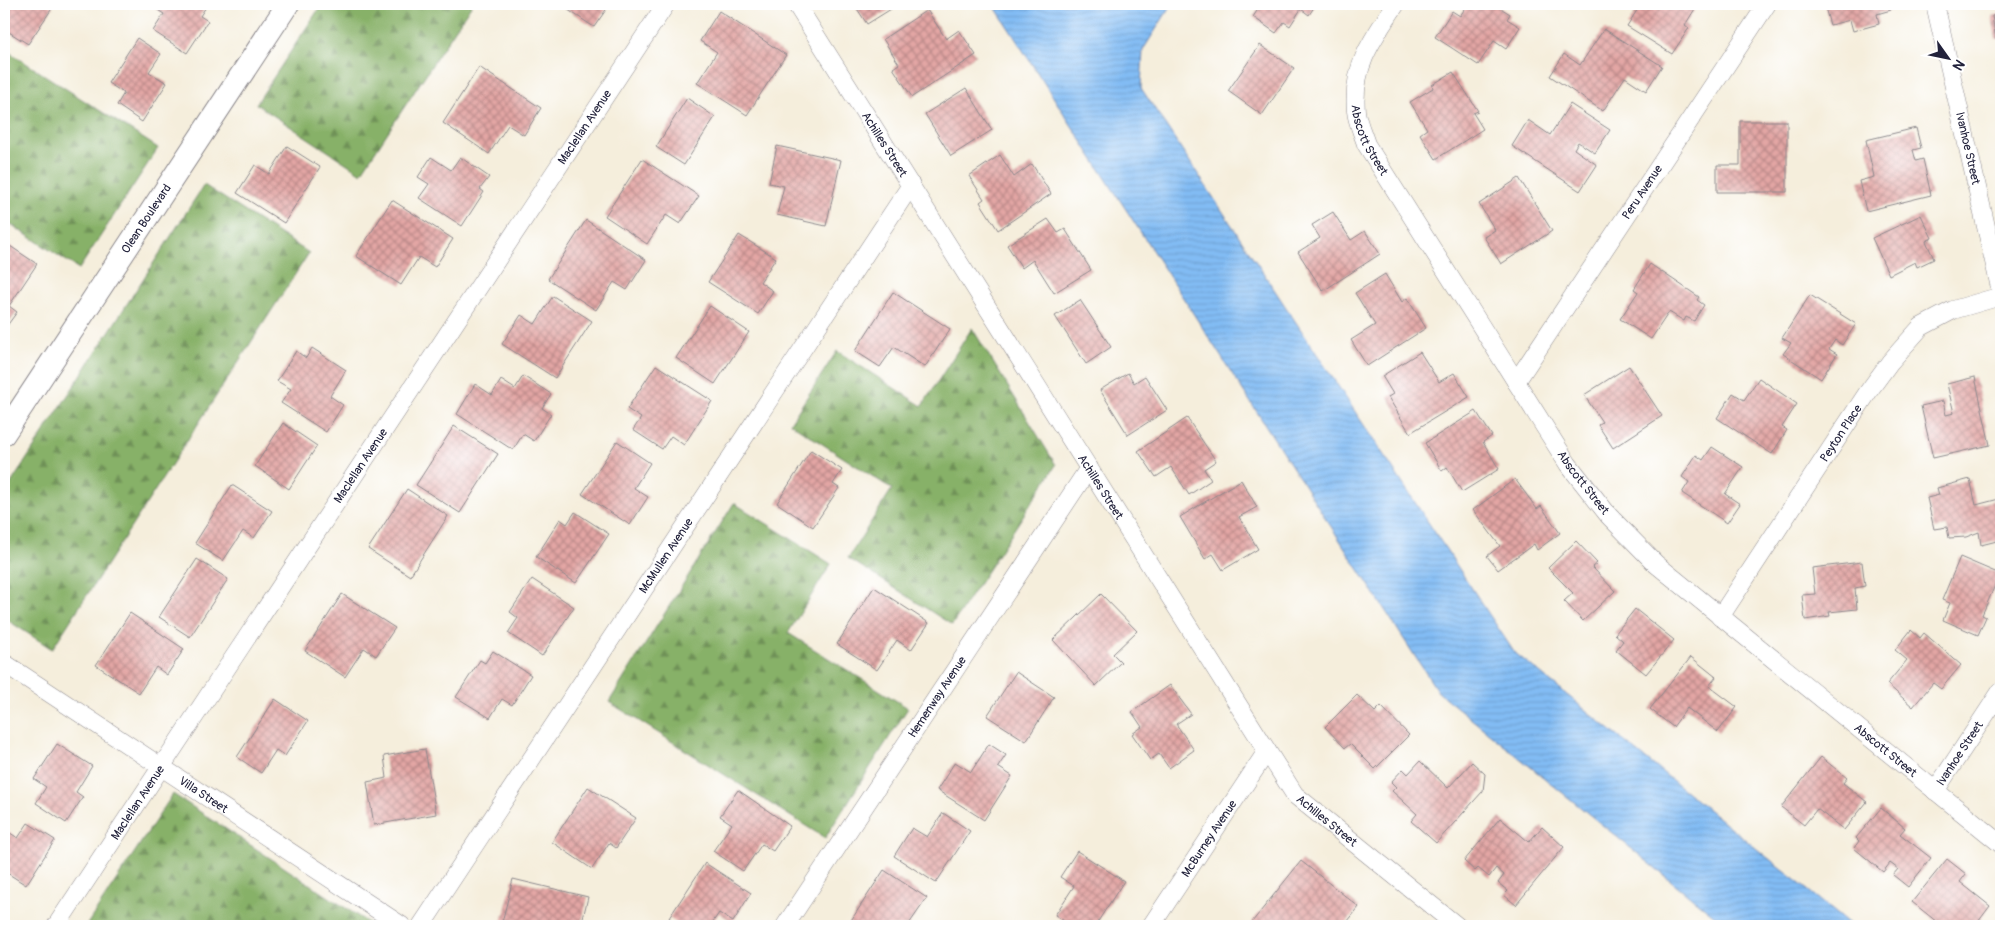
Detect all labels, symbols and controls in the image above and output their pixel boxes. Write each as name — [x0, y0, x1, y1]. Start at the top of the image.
north arrow — [1922, 32, 1972, 82]
text: N — [1949, 56, 1968, 73]
street label: Maclellan Avenue — [555, 87, 615, 167]
street label: Abscott Street — [1348, 104, 1391, 179]
street label: Achilles Street — [858, 109, 910, 180]
street label: Ivanhoe Street — [1952, 111, 1983, 186]
street label: Peru Avenue — [1619, 162, 1666, 222]
street label: Olean Boulevard — [118, 181, 175, 257]
street label: Peyton Place — [1817, 402, 1866, 465]
street label: Maclellan Avenue — [331, 426, 391, 506]
street label: Abscott Street — [1554, 448, 1612, 518]
street label: Achilles Street — [1074, 452, 1126, 523]
street label: McMullen Avenue — [636, 515, 697, 596]
street label: Hemenway Avenue — [905, 654, 970, 741]
street label: Ivanhoe Street — [1934, 719, 1987, 789]
street label: Abscott Street — [1851, 721, 1920, 781]
street label: Maclellan Avenue — [108, 763, 168, 843]
street label: Villa Street — [176, 774, 231, 817]
street label: Achilles Street — [1293, 792, 1360, 850]
street label: McBurney Avenue — [1179, 797, 1240, 880]

